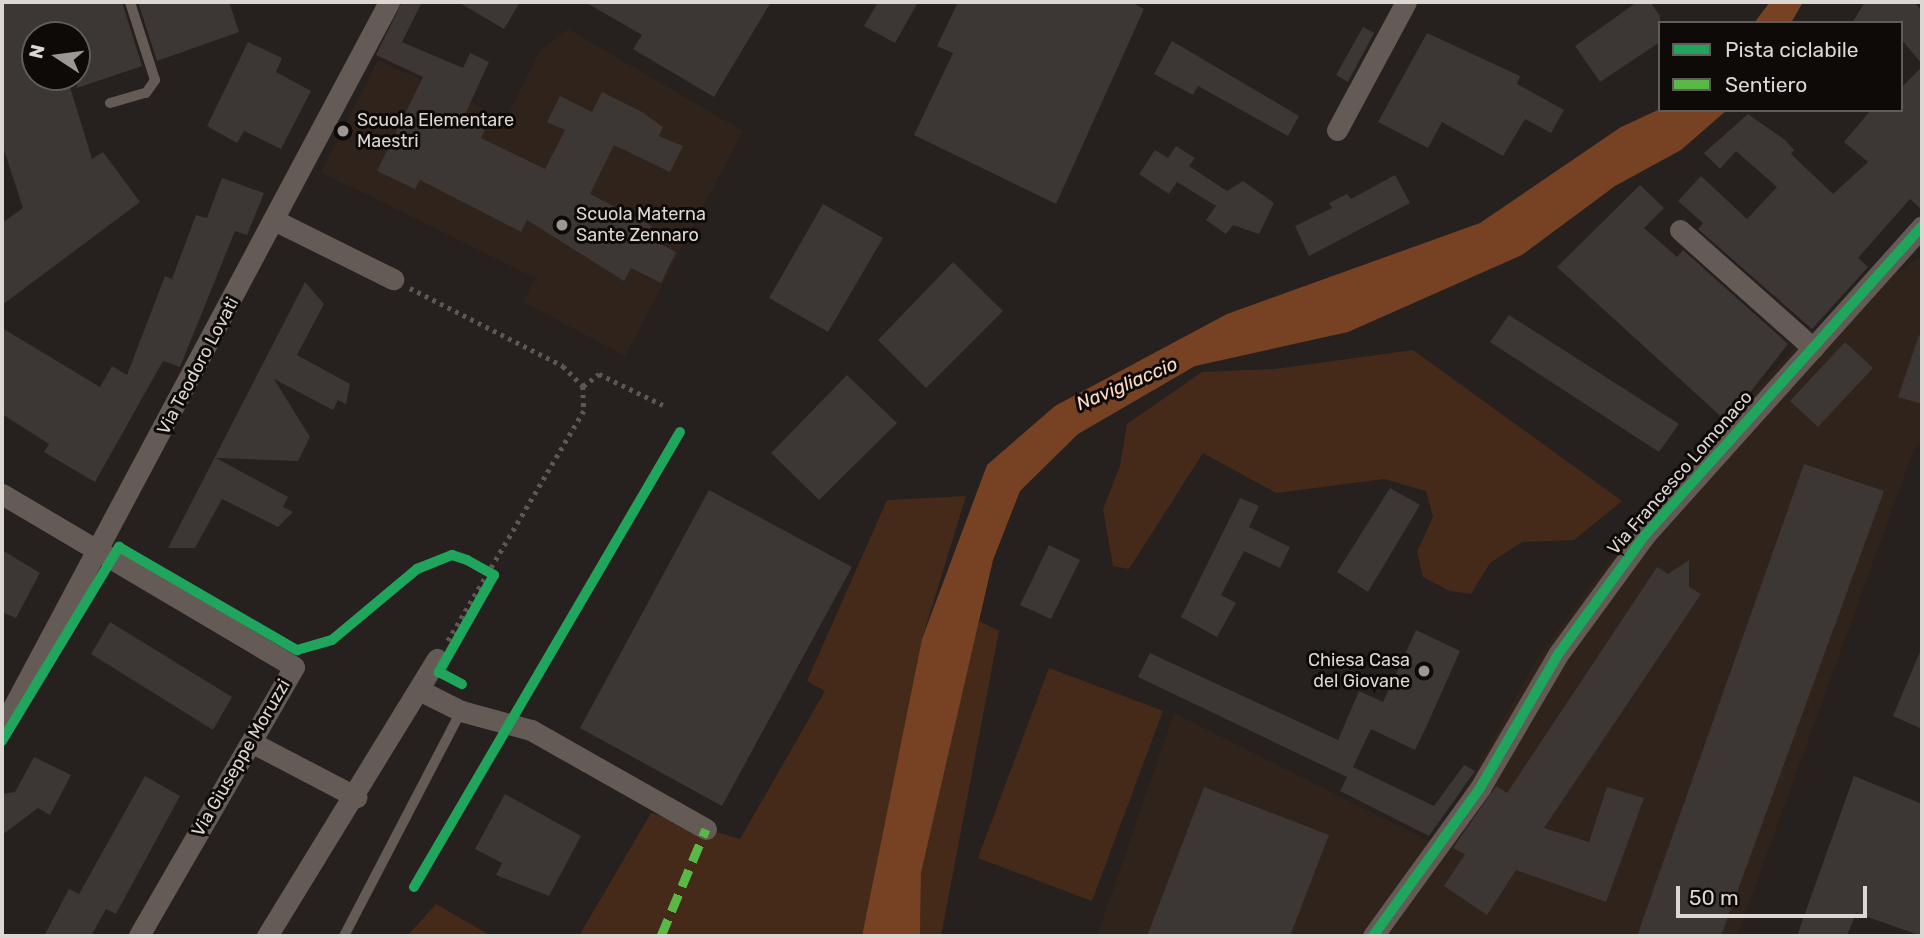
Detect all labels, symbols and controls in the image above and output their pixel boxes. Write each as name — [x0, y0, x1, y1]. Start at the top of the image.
north arrow — [21, 21, 91, 91]
legend — [1658, 21, 1903, 112]
text: Pista ciclabile — [1725, 37, 1859, 62]
text: N — [24, 42, 50, 61]
text: Sentiero — [1725, 72, 1807, 97]
place label: Scuola Elementare Maestri — [357, 110, 514, 152]
marker: Scuola Elementare Maestri — [335, 123, 351, 139]
place label: Scuola Materna Sante Zennaro — [576, 204, 706, 246]
marker: Scuola Materna Sante Zennaro — [554, 217, 570, 233]
street label: Via Teodoro Lovati — [153, 293, 243, 439]
water label: Navigliaccio — [1073, 352, 1181, 416]
street label: Via Francesco Lomonaco — [1603, 387, 1757, 559]
place label: Chiesa Casa del Giovane — [1308, 650, 1410, 692]
marker: Chiesa Casa del Giovane — [1416, 663, 1432, 679]
street label: Via Giuseppe Moruzzi — [187, 675, 295, 841]
scale bar — [1679, 872, 1870, 916]
text: 50 m — [1689, 885, 1739, 910]

